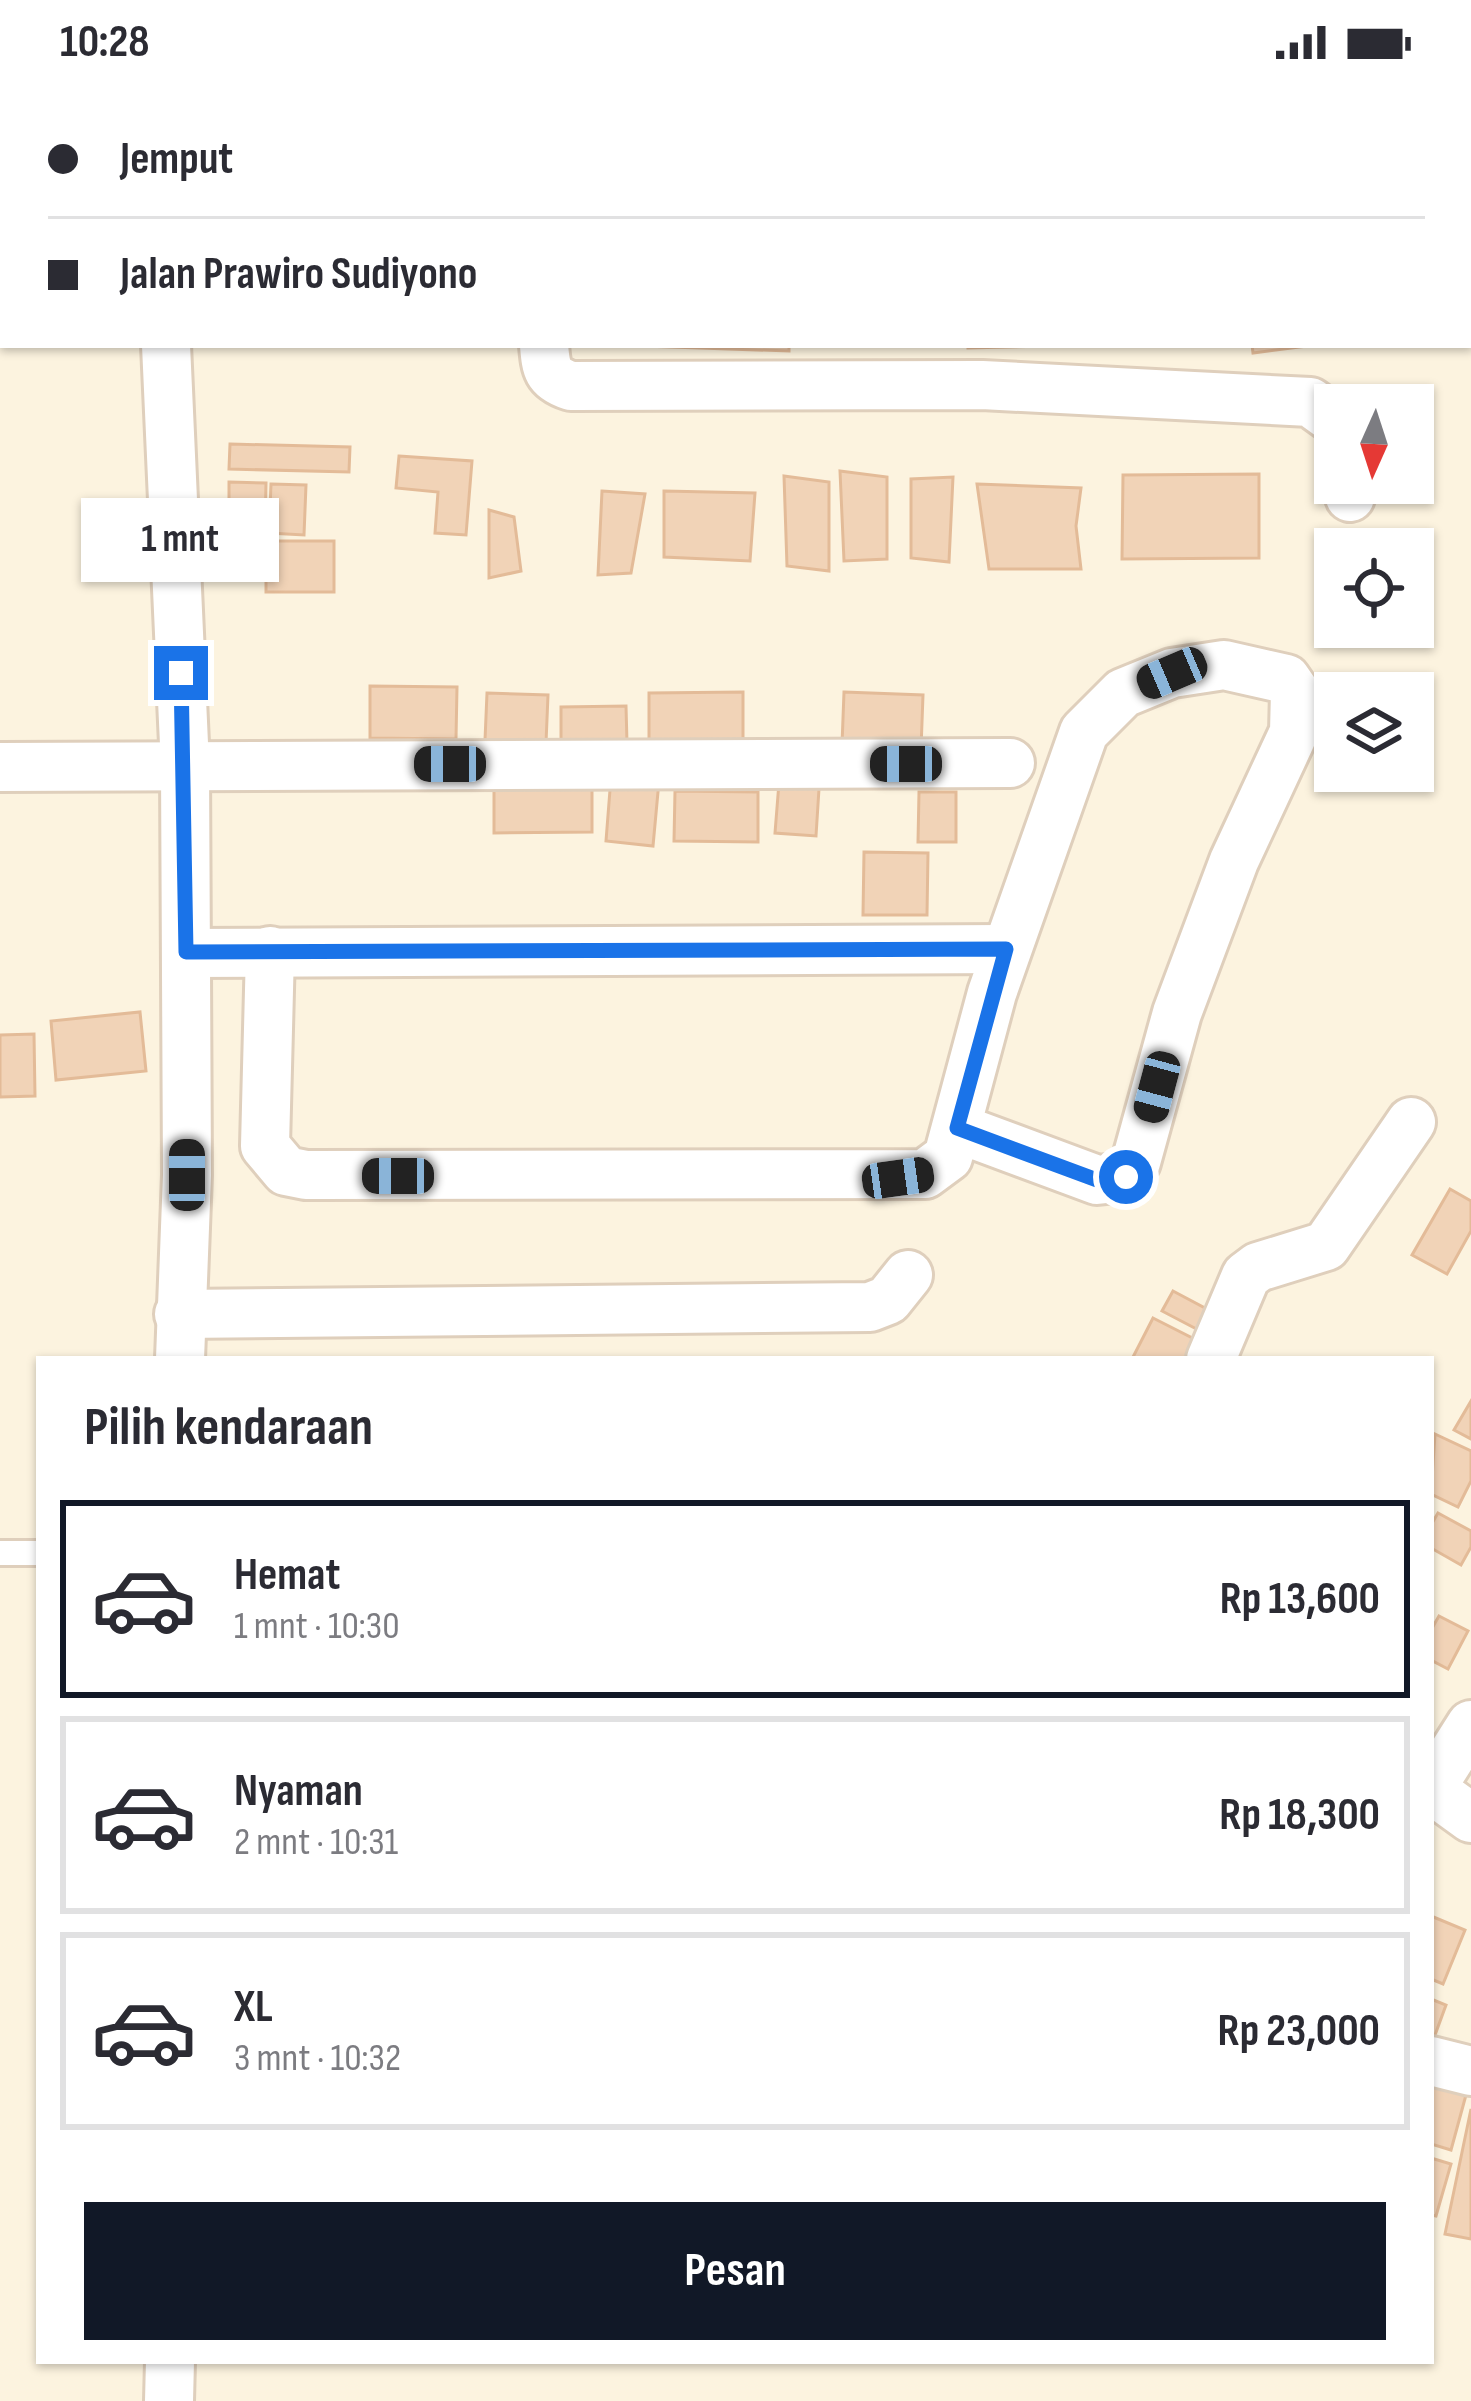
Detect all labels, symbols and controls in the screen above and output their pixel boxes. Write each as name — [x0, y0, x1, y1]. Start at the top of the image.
text: 10:28 — [60, 15, 150, 70]
text: Jemput — [120, 132, 233, 187]
text: Jalan Prawiro Sudiyono — [120, 247, 477, 302]
north arrow — [1314, 384, 1434, 504]
map controls — [1314, 384, 1434, 792]
callout: 1 mnt — [82, 499, 280, 583]
text: 1 mnt — [141, 516, 219, 563]
button: locate — [1314, 528, 1434, 648]
car — [1132, 642, 1212, 704]
route end — [154, 646, 208, 700]
button: layers — [1314, 672, 1434, 792]
car — [414, 746, 486, 782]
car — [870, 746, 942, 782]
car — [1130, 1048, 1184, 1126]
car — [169, 1139, 205, 1211]
route start — [1099, 1150, 1153, 1204]
car — [860, 1155, 936, 1201]
car — [362, 1158, 434, 1194]
text: Pilih kendaraan — [84, 1395, 373, 1460]
icon: car — [90, 1545, 198, 1653]
text: Hemat — [234, 1548, 340, 1603]
text: Rp 13,600 — [1220, 1572, 1380, 1627]
text: 1 mnt · 10:30 — [234, 1603, 400, 1650]
icon: car — [90, 1761, 198, 1869]
text: Nyaman — [234, 1764, 363, 1819]
text: Rp 18,300 — [1219, 1788, 1380, 1843]
text: 2 mnt · 10:31 — [234, 1819, 398, 1866]
icon: car — [90, 1977, 198, 2085]
text: XL — [234, 1980, 273, 2035]
text: Rp 23,000 — [1218, 2004, 1380, 2059]
text: 3 mnt · 10:32 — [234, 2035, 401, 2082]
button: Pesan — [84, 2202, 1386, 2340]

